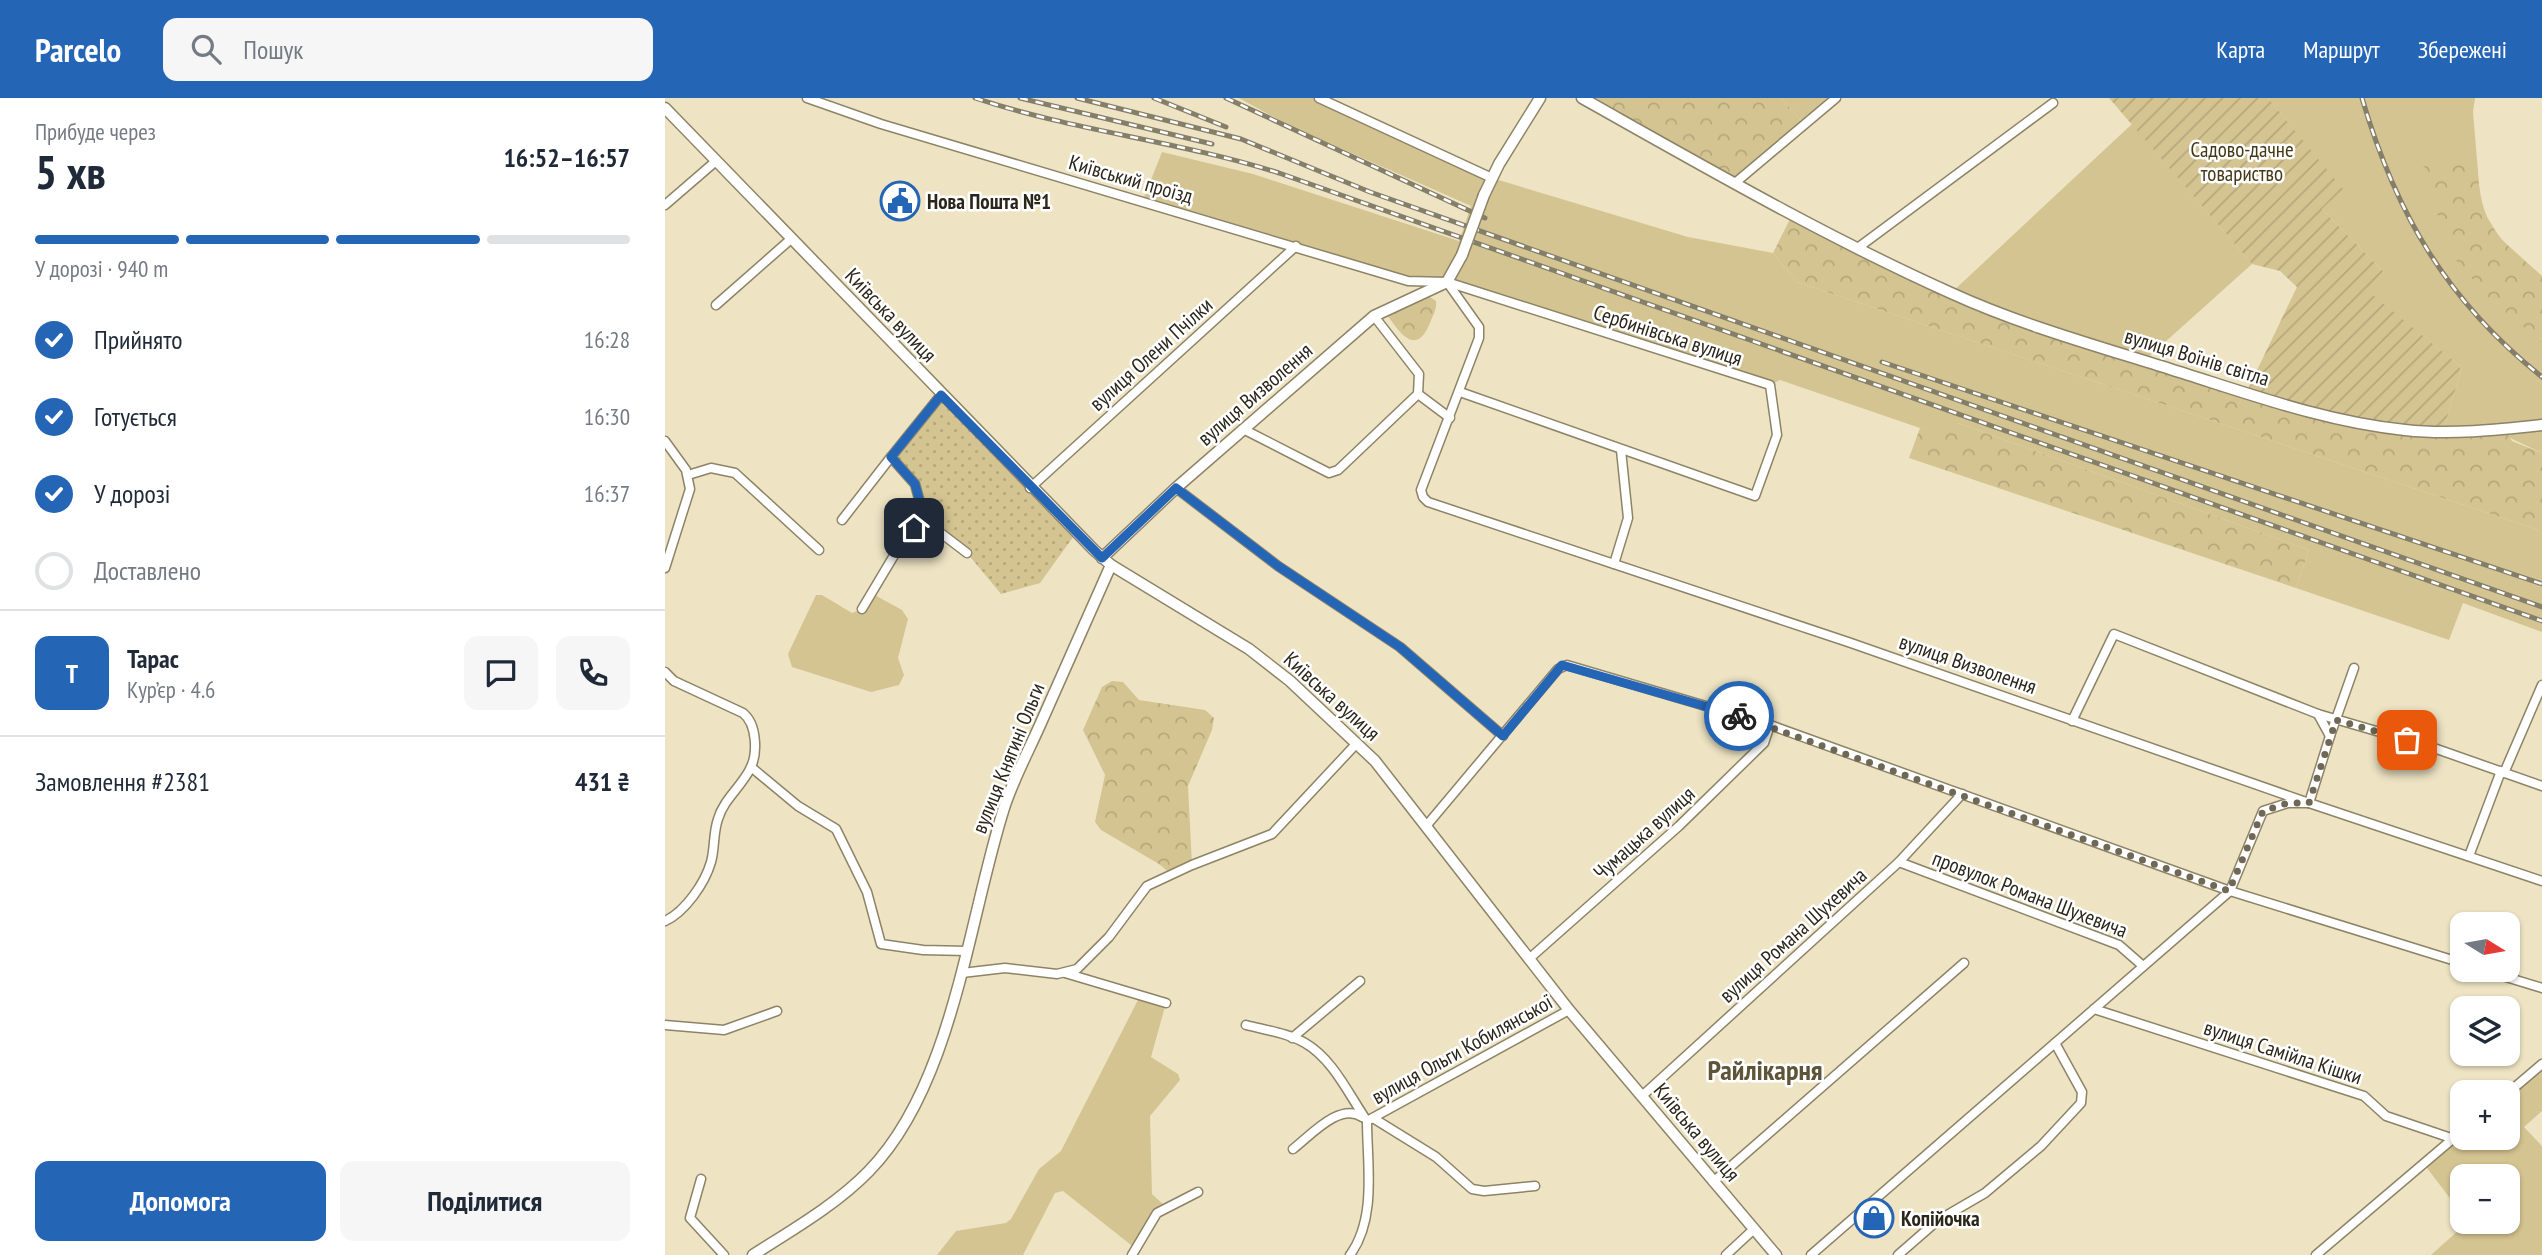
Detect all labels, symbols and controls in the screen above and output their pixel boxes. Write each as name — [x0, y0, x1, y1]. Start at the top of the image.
search box — [163, 18, 653, 81]
text: Parcelo — [35, 28, 121, 71]
icon: search — [187, 30, 225, 68]
text: Пошук — [243, 33, 303, 66]
text: Карта — [2216, 34, 2265, 65]
text: Маршрут — [2303, 34, 2380, 65]
text: Збережені — [2418, 34, 2507, 65]
text: Прибуде через — [35, 117, 156, 146]
park label: Садово-дачне товариство — [2190, 136, 2294, 187]
text: 16:52–16:57 — [503, 141, 630, 174]
text: 5 хв — [35, 142, 106, 202]
street label: Київський проїзд — [1066, 148, 1196, 210]
public building icon: Нова Пошта №1 — [879, 180, 921, 222]
place label: Нова Пошта №1 — [927, 188, 1051, 215]
text: У дорозі · 940 m — [35, 254, 168, 283]
street label: Київська вулиця — [839, 262, 943, 368]
street label: вулиця Олени Пчілки — [1084, 292, 1218, 416]
street label: Сербинівська вулиця — [1590, 298, 1746, 372]
icon: check — [35, 321, 73, 359]
street label: вулиця Воїнів світла — [2121, 322, 2273, 392]
text: Прийнято — [94, 323, 182, 356]
text: 16:28 — [584, 325, 630, 354]
street label: вулиця Визволення — [1192, 337, 1318, 451]
icon: check — [35, 398, 73, 436]
text: Готується — [94, 400, 177, 433]
text: 16:30 — [584, 402, 630, 431]
icon: check — [35, 475, 73, 513]
text: У дорозі — [94, 477, 171, 510]
text: 16:37 — [584, 479, 630, 508]
pin — [884, 498, 944, 558]
icon: home — [895, 509, 933, 547]
text: Доставлено — [94, 554, 201, 587]
street label: вулиця Визволення — [1896, 628, 2040, 700]
button: chat — [464, 636, 538, 710]
button: phone — [556, 636, 630, 710]
text: Тарас — [127, 642, 179, 675]
street label: Київська вулиця — [1278, 646, 1386, 746]
text: Т — [66, 657, 78, 690]
text: Кур’єр · 4.6 — [127, 675, 215, 704]
street label: вулиця Княгині Ольги — [966, 679, 1050, 837]
courier — [1704, 681, 1774, 751]
icon: bike — [1720, 697, 1758, 735]
pin — [2377, 710, 2437, 770]
icon: bag — [2388, 721, 2426, 759]
text: Замовлення #2381 — [35, 765, 210, 798]
text: 431 ₴ — [575, 765, 630, 798]
street label: Чумацька вулиця — [1588, 780, 1700, 886]
street label: провулок Романа Шухевича — [1929, 844, 2131, 944]
street label: вулиця Романа Шухевича — [1714, 862, 1872, 1008]
north arrow — [2450, 912, 2520, 982]
map controls — [2450, 912, 2520, 1234]
street label: вулиця Ольги Кобилянської — [1367, 988, 1557, 1110]
button: layers — [2450, 996, 2520, 1066]
street label: вулиця Самійла Кішки — [2201, 1014, 2365, 1090]
district label: Райлікарня — [1707, 1051, 1823, 1088]
street label: Київська вулиця — [1648, 1077, 1746, 1187]
button: + — [2450, 1080, 2520, 1150]
button: Допомога — [35, 1161, 326, 1241]
button: Поділитися — [340, 1161, 630, 1241]
button: − — [2450, 1164, 2520, 1234]
shop icon: Копійочка — [1853, 1197, 1895, 1239]
place label: Копійочка — [1901, 1205, 1980, 1232]

